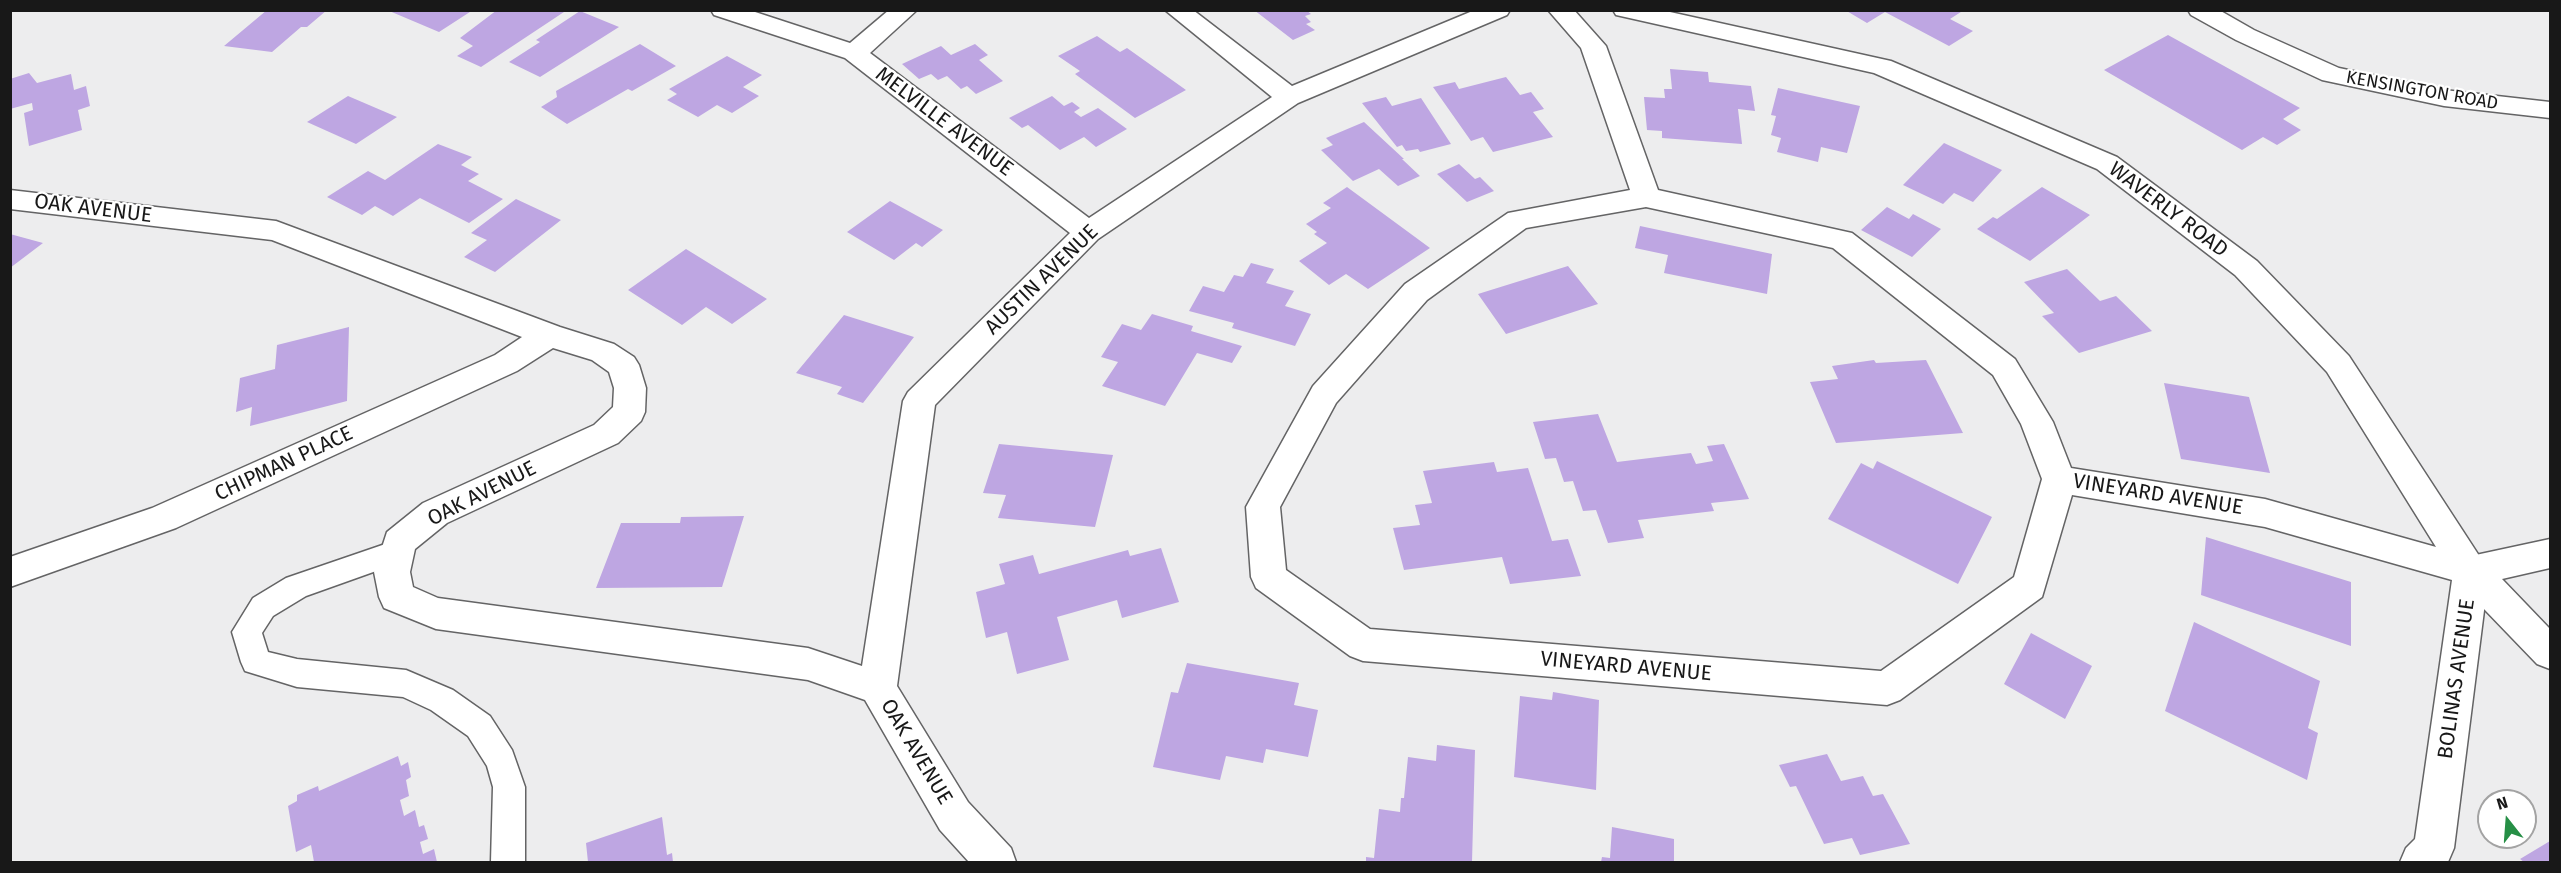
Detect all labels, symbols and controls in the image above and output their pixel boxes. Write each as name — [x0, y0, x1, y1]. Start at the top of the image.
street label: MELVILLE AVENUE — [870, 62, 1018, 182]
street label: KENSINGTON ROAD — [2344, 67, 2500, 115]
street label: WAVERLY ROAD — [2103, 157, 2233, 263]
street label: OAK AVENUE — [33, 189, 153, 229]
street label: AUSTIN AVENUE — [980, 220, 1104, 340]
street label: CHIPMAN PLACE — [211, 421, 357, 507]
street label: OAK AVENUE — [424, 456, 540, 532]
street label: VINEYARD AVENUE — [2071, 469, 2245, 521]
street label: BOLINAS AVENUE — [2433, 597, 2481, 761]
street label: VINEYARD AVENUE — [1539, 647, 1713, 687]
street label: OAK AVENUE — [875, 695, 957, 809]
north arrow — [2477, 789, 2537, 849]
text: N — [2494, 793, 2510, 814]

